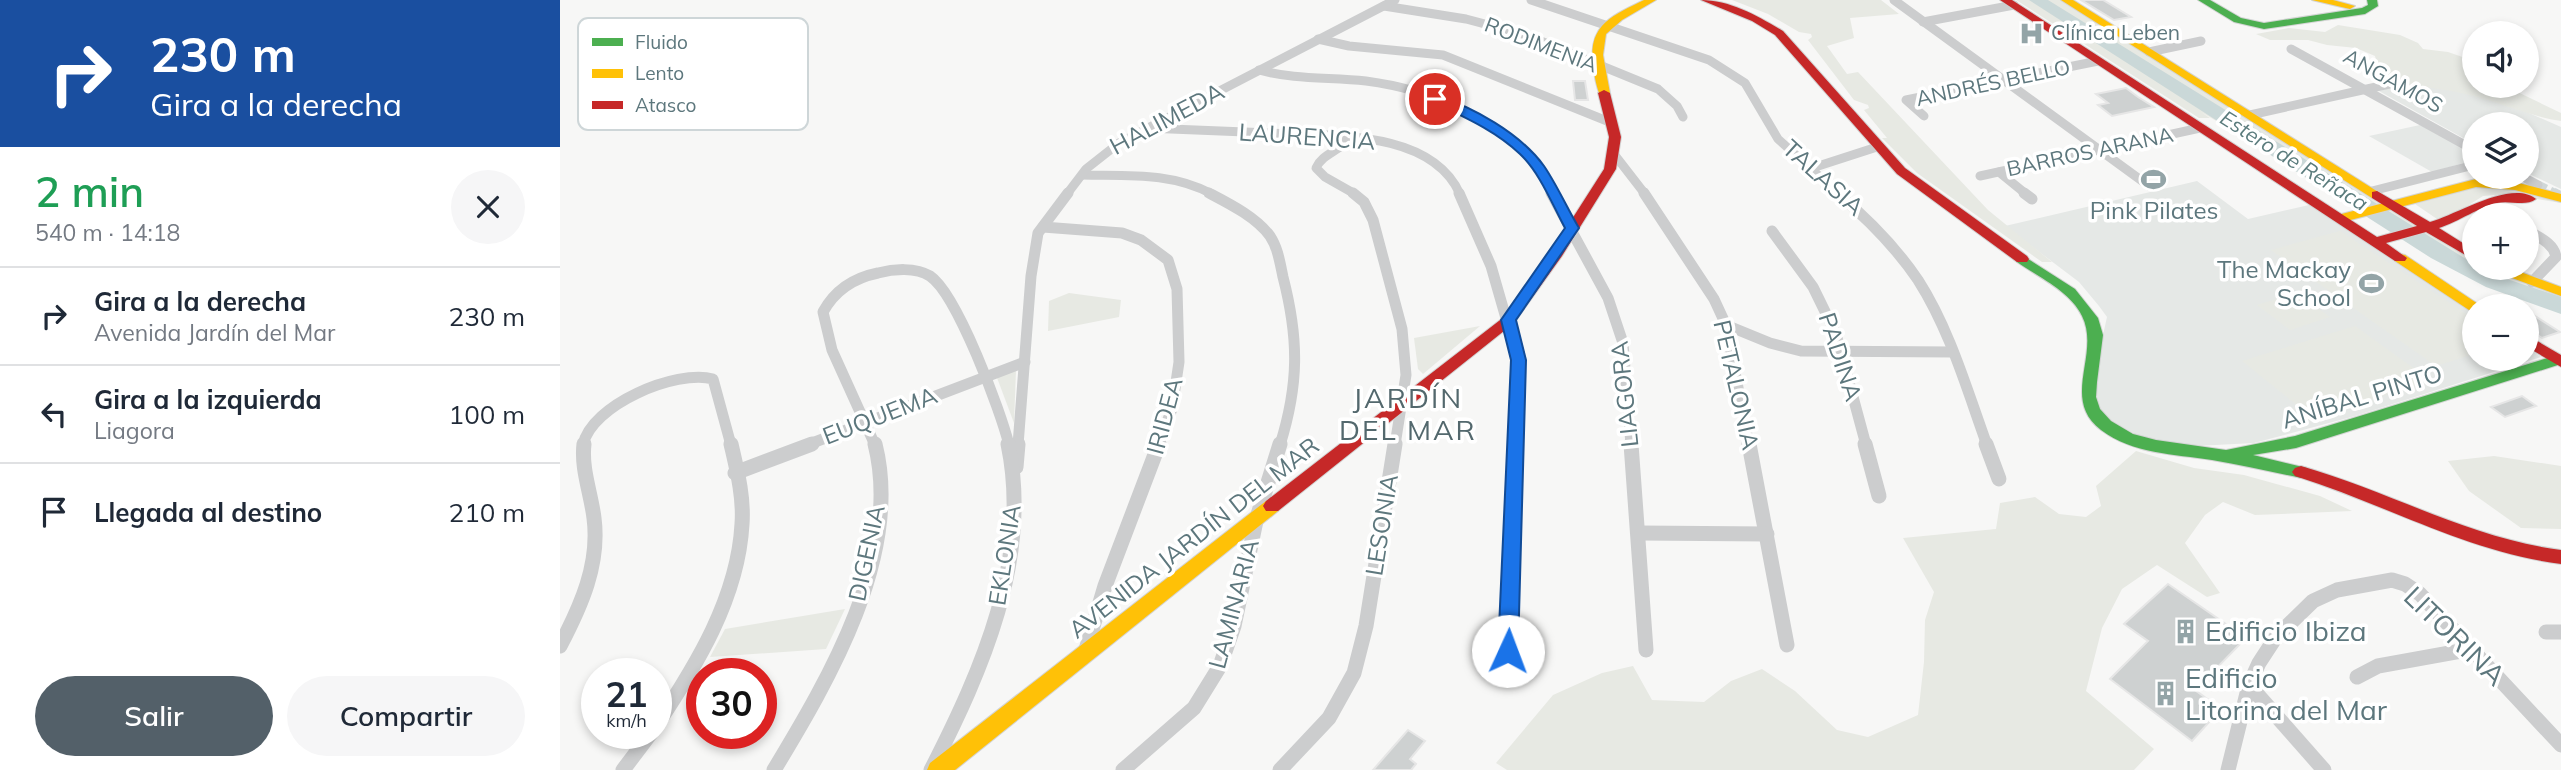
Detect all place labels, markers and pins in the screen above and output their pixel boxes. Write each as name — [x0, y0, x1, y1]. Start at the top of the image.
hospital icon: Clínica Leben — [2017, 19, 2045, 47]
place label: Clínica Leben — [2051, 19, 2180, 45]
pin — [1405, 69, 1465, 129]
sports icon: Pink Pilates — [2140, 166, 2168, 194]
place label: Pink Pilates — [2090, 195, 2218, 225]
place label: The Mackay School — [2217, 254, 2351, 312]
sports icon: The Mackay School — [2357, 270, 2385, 298]
place label: Edificio Ibiza — [2205, 613, 2367, 648]
building icon: Edificio Ibiza — [2171, 617, 2199, 645]
place label: Edificio Litorina del Mar — [2185, 660, 2388, 727]
building icon: Edificio Litorina del Mar — [2151, 680, 2179, 708]

